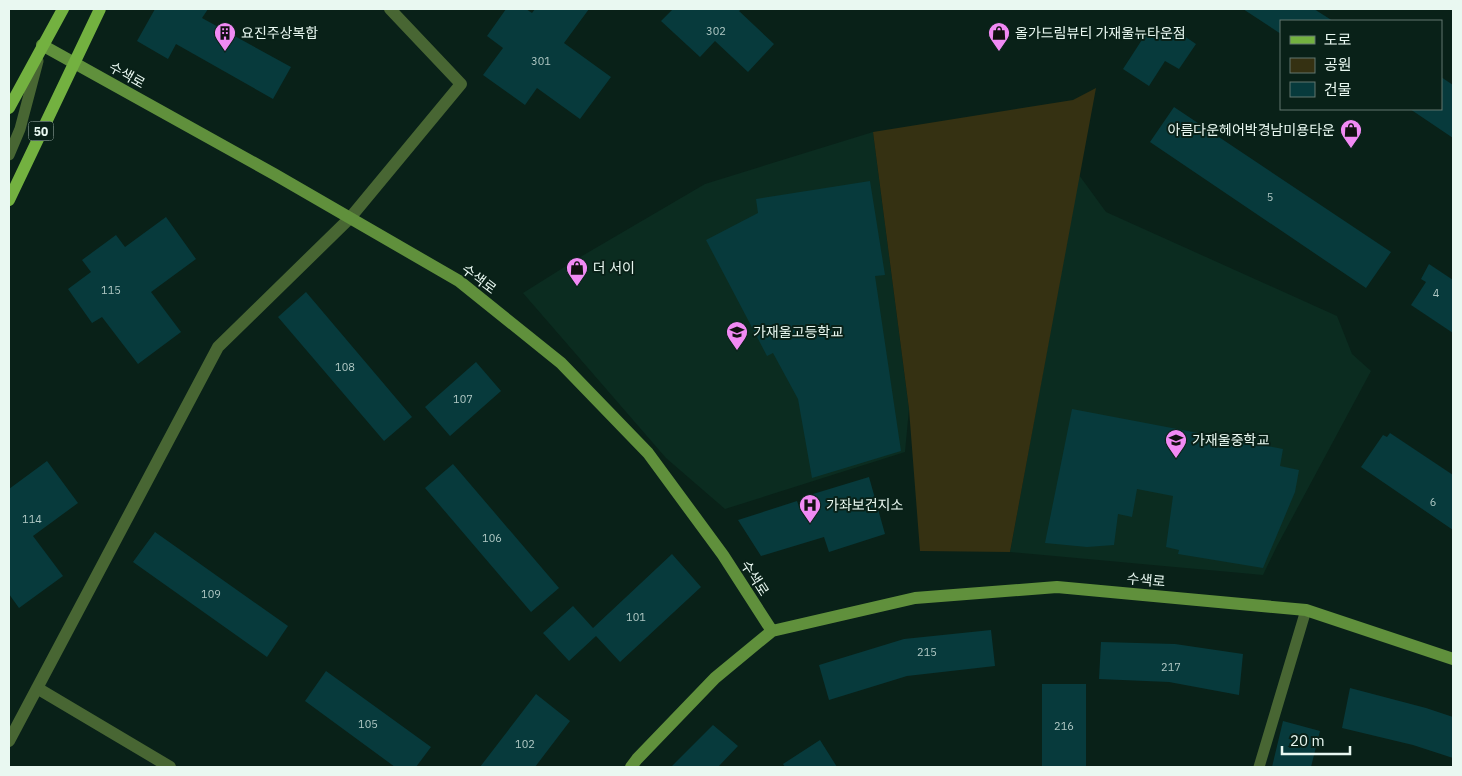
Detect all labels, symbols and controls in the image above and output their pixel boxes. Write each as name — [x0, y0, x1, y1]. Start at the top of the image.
legend — [1280, 20, 1442, 110]
building icon: 요진주상복합 — [213, 21, 237, 52]
shop icon: 올가드림뷰티 가재울뉴타운점 — [987, 21, 1011, 52]
place label: 요진주상복합 — [241, 24, 318, 42]
house number: 302 — [706, 24, 726, 38]
place label: 올가드림뷰티 가재울뉴타운점 — [1015, 24, 1186, 42]
text: 도로 — [1324, 30, 1352, 49]
house number: 301 — [531, 54, 551, 68]
text: 공원 — [1324, 55, 1352, 74]
street label: 수색로 — [106, 58, 148, 92]
text: 건물 — [1324, 80, 1352, 99]
shop icon: 아름다운헤어박경남미용타운 — [1339, 118, 1363, 149]
place label: 아름다운헤어박경남미용타운 — [1168, 121, 1335, 139]
road number: 50 — [28, 122, 54, 140]
house number: 5 — [1267, 190, 1273, 204]
shop icon: 더 서이 — [565, 256, 589, 287]
place label: 더 서이 — [593, 259, 635, 277]
street label: 수색로 — [458, 260, 500, 298]
house number: 115 — [101, 283, 121, 297]
house number: 4 — [1433, 286, 1440, 300]
school or university icon: 가재울고등학교 — [725, 320, 749, 351]
place label: 가재울고등학교 — [753, 323, 843, 341]
house number: 108 — [335, 360, 355, 374]
house number: 107 — [453, 392, 473, 406]
school or university icon: 가재울중학교 — [1164, 428, 1188, 459]
place label: 가재울중학교 — [1192, 431, 1269, 449]
hospital icon: 가좌보건지소 — [798, 493, 822, 524]
house number: 6 — [1430, 495, 1436, 509]
place label: 가좌보건지소 — [826, 496, 903, 514]
house number: 114 — [22, 512, 42, 526]
house number: 106 — [482, 531, 502, 545]
street label: 수색로 — [737, 557, 773, 599]
street label: 수색로 — [1126, 569, 1166, 591]
house number: 109 — [201, 587, 221, 601]
house number: 101 — [626, 610, 646, 624]
house number: 215 — [917, 645, 937, 659]
house number: 217 — [1161, 660, 1181, 674]
house number: 105 — [358, 717, 378, 731]
house number: 216 — [1054, 719, 1074, 733]
scale bar — [1282, 724, 1350, 756]
text: 20 m — [1290, 731, 1325, 750]
house number: 102 — [515, 737, 535, 751]

